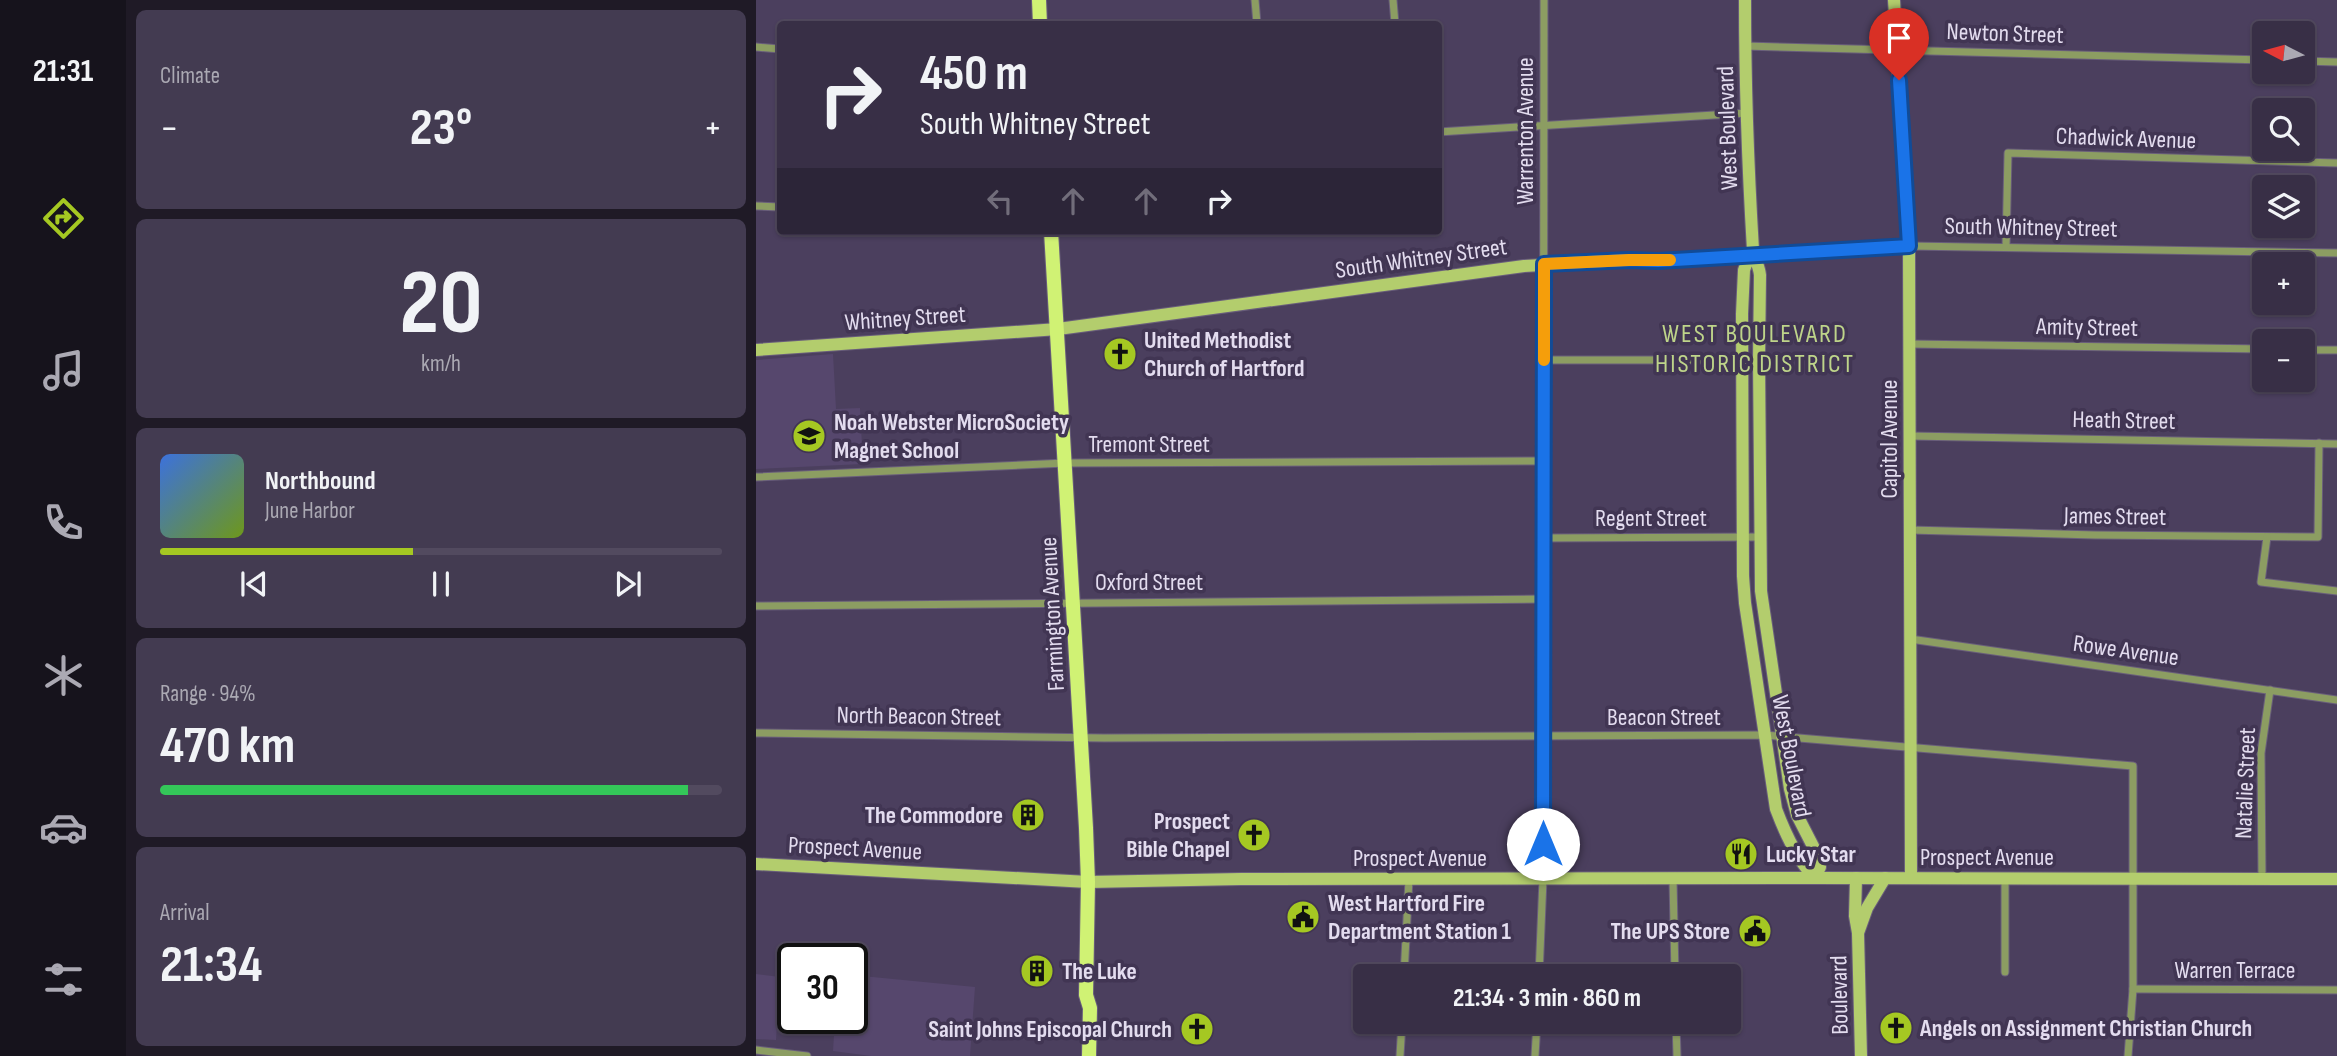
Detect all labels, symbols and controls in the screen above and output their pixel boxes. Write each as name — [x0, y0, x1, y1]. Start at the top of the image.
pin — [1869, 8, 1929, 80]
street label: Newton Street — [1946, 17, 2064, 50]
icon: arrive — [1880, 19, 1918, 57]
north arrow — [2252, 21, 2315, 84]
map controls — [2252, 21, 2315, 392]
text: 450 m — [920, 45, 1028, 104]
icon: right — [805, 49, 896, 140]
text: 21:31 — [33, 52, 93, 91]
street label: Warrenton Avenue — [1511, 57, 1540, 205]
text: Climate — [160, 62, 220, 90]
street label: West Boulevard — [1711, 66, 1744, 190]
text: 23° — [410, 97, 472, 160]
button: search — [2252, 98, 2315, 161]
text: South Whitney Street — [920, 105, 1150, 144]
text: − — [160, 106, 179, 151]
text: + — [703, 106, 722, 151]
street label: Chadwick Avenue — [2055, 122, 2197, 155]
button: layers — [2252, 175, 2315, 238]
icon: left — [981, 182, 1019, 220]
icon: ahead — [1054, 182, 1092, 220]
icon: ahead — [1127, 182, 1165, 220]
icon: right — [1200, 182, 1238, 220]
icon: directions — [39, 194, 88, 243]
street label: South Whitney Street — [1944, 211, 2118, 244]
street label: South Whitney Street — [1333, 232, 1509, 285]
text: 20 — [399, 250, 483, 359]
button: + — [2252, 252, 2315, 315]
street label: Whitney Street — [844, 300, 966, 337]
street label: Amity Street — [2035, 312, 2138, 343]
district label: WEST BOULEVARD HISTORIC DISTRICT — [1655, 319, 1855, 380]
place label: United Methodist Church of Hartford — [1144, 326, 1304, 383]
button: − — [2252, 329, 2315, 392]
church icon: United Methodist Church of Hartford — [1101, 335, 1139, 373]
icon: music — [39, 346, 88, 395]
text: km/h — [421, 350, 461, 378]
street label: Capitol Avenue — [1875, 380, 1904, 498]
street label: Heath Street — [2072, 405, 2176, 436]
place label: Noah Webster MicroSociety Magnet School — [834, 408, 1069, 465]
school or university icon: Noah Webster MicroSociety Magnet School — [790, 417, 828, 455]
street label: Tremont Street — [1088, 430, 1210, 459]
text: Northbound — [265, 466, 376, 497]
text: June Harbor — [265, 497, 355, 525]
icon: phone — [39, 498, 88, 547]
street label: James Street — [2063, 501, 2166, 532]
street label: Regent Street — [1595, 504, 1707, 533]
street label: Farmington Avenue — [1034, 536, 1071, 692]
icon: previous — [235, 565, 273, 603]
icon: pause — [422, 565, 460, 603]
icon: next — [609, 565, 647, 603]
street label: Oxford Street — [1095, 568, 1203, 597]
street label: Rowe Avenue — [2071, 629, 2181, 672]
icon: climate — [39, 651, 88, 700]
text: Range · 94% — [160, 680, 256, 708]
street label: West Boulevard — [1765, 693, 1818, 820]
street label: North Beacon Street — [836, 701, 1002, 732]
street label: Beacon Street — [1607, 703, 1721, 732]
text: 470 km — [160, 715, 295, 778]
street label: Natalie Street — [2229, 727, 2262, 839]
building icon: The Commodore — [1009, 796, 1047, 834]
place label: The Commodore — [865, 801, 1003, 830]
icon: car — [39, 803, 88, 852]
place label: Prospect Bible Chapel — [1126, 807, 1230, 864]
position arrow — [1506, 807, 1580, 881]
church icon: Prospect Bible Chapel — [1235, 816, 1273, 854]
street label: Prospect Avenue — [787, 831, 923, 866]
restaurant icon: Lucky Star — [1722, 835, 1760, 873]
place label: Lucky Star — [1766, 840, 1856, 869]
street label: Prospect Avenue — [1920, 843, 2054, 872]
street label: Prospect Avenue — [1353, 844, 1487, 873]
place label: West Hartford Fire Department Station 1 — [1328, 889, 1511, 946]
public building icon: West Hartford Fire Department Station 1 — [1284, 898, 1322, 936]
text: Arrival — [160, 899, 209, 927]
public building icon: The UPS Store — [1736, 912, 1774, 950]
place label: The UPS Store — [1611, 917, 1730, 946]
text: 21:34 — [160, 934, 262, 997]
speed limit sign: 30 — [777, 943, 868, 1034]
building icon: The Luke — [1018, 952, 1056, 990]
icon: filters — [39, 955, 88, 1004]
street label: Boulevard — [1824, 955, 1855, 1035]
street label: Warren Terrace — [2175, 956, 2295, 985]
place label: The Luke — [1062, 957, 1137, 986]
text: 21:34 · 3 min · 860 m — [1453, 983, 1641, 1014]
church icon: Angels on Assignment Christian Church — [1877, 1009, 1915, 1047]
church icon: Saint Johns Episcopal Church — [1178, 1010, 1216, 1048]
place label: Angels on Assignment Christian Church — [1919, 1014, 2252, 1043]
place label: Saint Johns Episcopal Church — [928, 1015, 1172, 1044]

